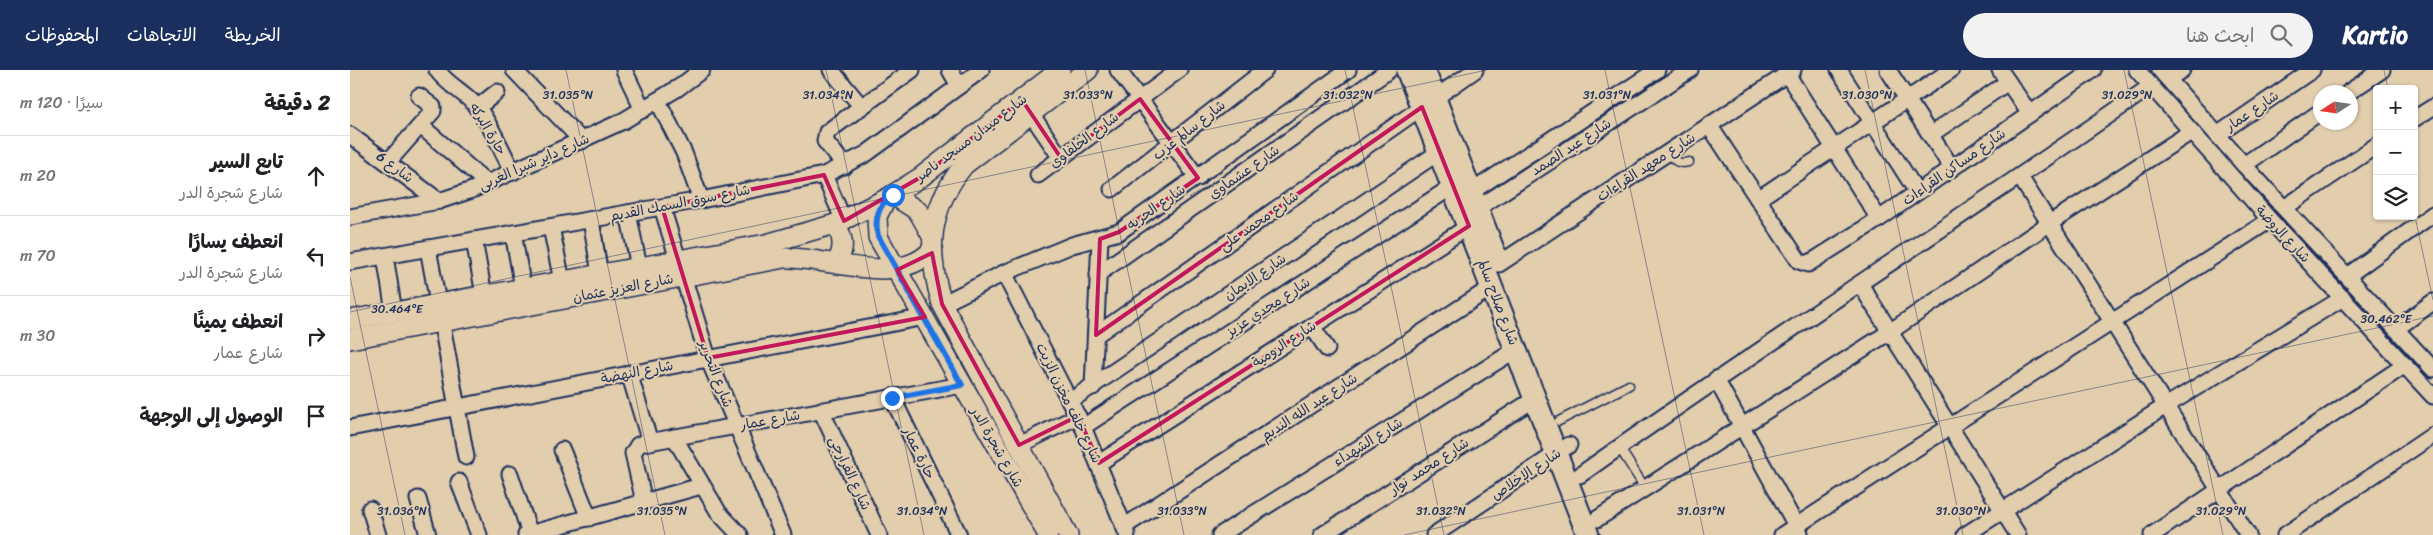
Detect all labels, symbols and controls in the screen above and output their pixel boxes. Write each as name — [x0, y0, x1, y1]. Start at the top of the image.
search box — [1963, 13, 2313, 58]
text: Kartio — [2343, 14, 2408, 56]
text: المحفوظات — [25, 19, 99, 51]
text: الاتجاهات — [127, 19, 197, 51]
text: الخريطة — [225, 19, 281, 51]
text: ابحث هنا — [2186, 19, 2255, 52]
icon: search — [2267, 21, 2295, 49]
text: 2 دقيقة — [264, 84, 330, 122]
text: 31.035°N — [543, 84, 594, 106]
text: 31.034°N — [803, 84, 854, 106]
text: 31.033°N — [1063, 84, 1113, 106]
text: 31.032°N — [1323, 84, 1374, 106]
text: 31.031°N — [1583, 84, 1632, 106]
text: 31.030°N — [1842, 84, 1893, 106]
text: 31.029°N — [2102, 84, 2153, 106]
street label: شارع عمار — [2219, 84, 2284, 139]
north arrow — [2313, 85, 2358, 130]
map controls — [2373, 85, 2418, 220]
button: + — [2373, 85, 2418, 130]
street label: شارع ميدان مسجد ناصر — [909, 87, 1033, 189]
text: سيرًا · 120 m — [20, 88, 103, 117]
street label: شارع سالم عزب — [1147, 93, 1231, 167]
street label: حارة البركه — [462, 98, 514, 160]
street label: شارع الخلفاوى — [1043, 105, 1125, 175]
street label: شارع عبد الصمد — [1526, 111, 1616, 183]
street label: شارع مساكن القراءات — [1897, 122, 2011, 212]
street label: شارع معهد القراءات — [1591, 125, 1701, 209]
street label: شارع داير شبرا الغربى — [474, 126, 594, 198]
button: − — [2373, 130, 2418, 175]
street label: شارع عشماوى — [1203, 138, 1285, 206]
street label: شارع 6 — [371, 144, 419, 190]
text: تابع السير — [210, 145, 283, 178]
text: 20 m — [20, 161, 56, 190]
icon: ahead — [302, 162, 330, 190]
button: layers — [2373, 175, 2418, 220]
street label: شارع سوق السمك القديم — [607, 177, 753, 229]
street label: شارع الحريه — [1121, 177, 1191, 237]
text: شارع شجرة الدر — [180, 178, 283, 207]
route start — [882, 184, 905, 207]
street label: شارع محمد على — [1214, 184, 1304, 258]
street label: شارع الروضة — [2249, 199, 2317, 269]
text: انعطف يسارًا — [188, 225, 283, 258]
text: 70 m — [20, 241, 56, 270]
icon: left — [302, 242, 330, 270]
street label: شارع الايمان — [1218, 247, 1292, 307]
street label: شارع صلاح سالم — [1470, 255, 1526, 349]
text: شارع شجرة الدر — [180, 258, 283, 287]
street label: شارع العزيز عثمان — [570, 266, 676, 310]
street label: شارع مجدي عزيز — [1220, 270, 1315, 344]
text: 30.464°E — [371, 298, 424, 320]
text: انعطف يمينًا — [193, 305, 283, 338]
text: 30.462°E — [2361, 308, 2413, 330]
street label: شارع الرومية — [1246, 314, 1322, 374]
text: 30 m — [20, 321, 55, 350]
icon: right — [302, 322, 330, 350]
street label: شارع التحرير — [691, 336, 740, 411]
text: شارع عمار — [214, 338, 283, 367]
street label: شارع خلف مخزن الزيت — [1029, 338, 1109, 468]
street label: شارع النهضة — [599, 353, 675, 391]
street label: شارع عبد الله النديم — [1255, 366, 1363, 448]
route end — [881, 387, 904, 410]
text: الوصول إلى الوجهة — [140, 399, 283, 432]
street label: شارع شجرة الدر — [963, 401, 1030, 492]
icon: arrive — [302, 402, 330, 430]
street label: شارع عمار — [737, 402, 802, 438]
street label: شارع الشهداء — [1328, 411, 1408, 473]
street label: حارة عمار — [895, 421, 943, 484]
street label: شارع محمد نوار — [1383, 431, 1474, 502]
street label: شارع الفرارجى — [822, 432, 878, 514]
street label: شارع الإخلاص — [1486, 441, 1566, 507]
text: 31.036°N — [377, 500, 428, 522]
text: 31.035°N — [637, 500, 688, 522]
text: 31.034°N — [897, 500, 948, 522]
text: 31.033°N — [1157, 500, 1207, 522]
text: 31.032°N — [1416, 500, 1467, 522]
text: 31.031°N — [1677, 500, 1726, 522]
text: 31.030°N — [1936, 500, 1987, 522]
text: 31.029°N — [2196, 500, 2247, 522]

